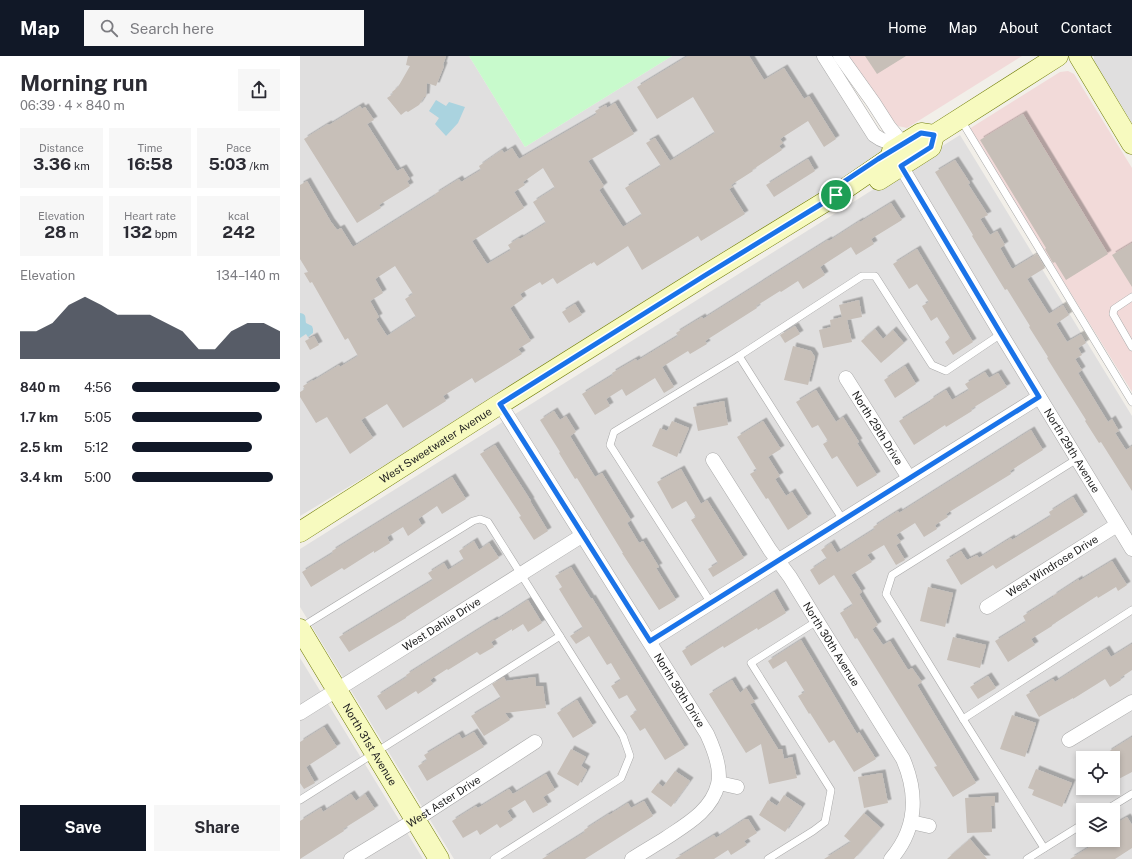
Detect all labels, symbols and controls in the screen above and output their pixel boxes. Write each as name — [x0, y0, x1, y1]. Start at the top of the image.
search box — [84, 10, 364, 46]
text: Map — [20, 17, 60, 39]
icon: search — [98, 17, 120, 39]
text: Search here — [130, 20, 214, 37]
text: Home — [888, 20, 927, 36]
text: Map — [949, 20, 977, 36]
text: About — [999, 20, 1039, 36]
text: Contact — [1061, 20, 1112, 36]
button: share — [238, 69, 280, 111]
text: Morning run — [20, 70, 148, 96]
text: 06:39 · 4 × 840 m — [20, 98, 125, 113]
text: Distance — [39, 142, 84, 154]
text: Time — [137, 142, 163, 154]
text: Pace — [226, 142, 251, 154]
text: 3.36 — [33, 154, 71, 174]
text: 16:58 — [127, 154, 173, 174]
text: 5:03 — [208, 154, 247, 174]
text: km — [71, 160, 90, 172]
text: /km — [247, 160, 269, 172]
pin — [819, 178, 853, 212]
icon: arrive — [825, 184, 847, 206]
text: Elevation — [38, 210, 85, 222]
text: Heart rate — [124, 210, 176, 222]
text: kcal — [228, 210, 249, 222]
text: 28 — [44, 222, 66, 242]
text: 132 — [123, 222, 152, 242]
text: 242 — [222, 222, 255, 242]
text: m — [66, 228, 79, 240]
text: bpm — [152, 228, 177, 240]
text: Elevation — [20, 268, 75, 283]
text: 134–140 m — [216, 268, 280, 283]
text: 840 m — [20, 380, 60, 395]
text: 4:56 — [84, 380, 112, 395]
street label: North 29th Drive — [850, 389, 905, 467]
street label: West Sweetwater Avenue — [377, 405, 494, 485]
street label: North 29th Avenue — [1042, 406, 1102, 495]
text: 1.7 km — [20, 410, 58, 425]
text: 5:05 — [84, 410, 112, 425]
text: 2.5 km — [20, 440, 63, 455]
text: 5:12 — [84, 440, 108, 455]
text: 3.4 km — [20, 470, 63, 485]
text: 5:00 — [84, 470, 111, 485]
street label: West Windrose Drive — [1004, 533, 1100, 599]
street label: West Dahlia Drive — [400, 595, 483, 653]
street label: North 30th Avenue — [801, 600, 862, 688]
street label: North 30th Drive — [652, 651, 707, 730]
street label: North 31st Avenue — [340, 701, 399, 788]
map controls — [1076, 751, 1120, 847]
button: locate — [1076, 751, 1120, 795]
street label: West Aster Drive — [404, 773, 483, 830]
button: layers — [1076, 803, 1120, 847]
button: Save — [20, 805, 146, 851]
button: Share — [154, 805, 280, 851]

